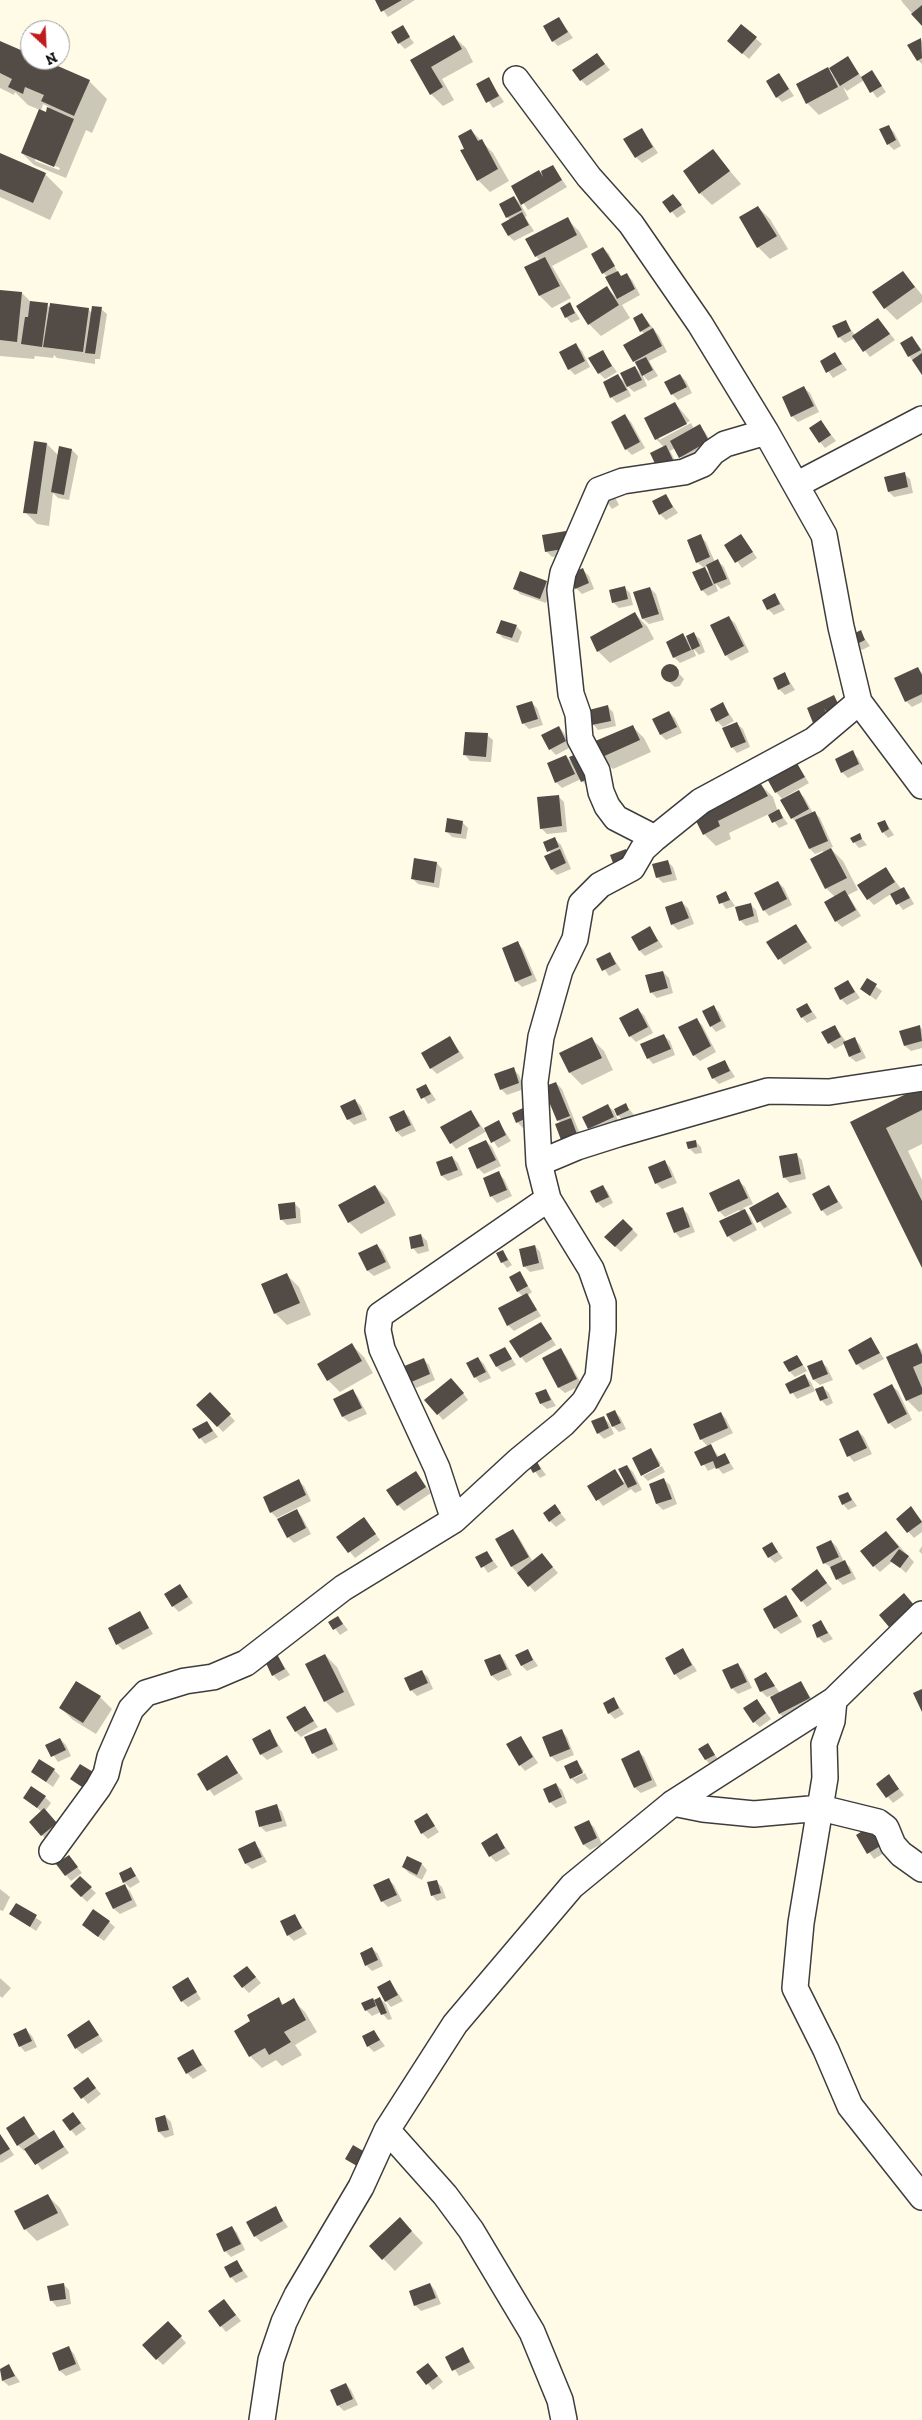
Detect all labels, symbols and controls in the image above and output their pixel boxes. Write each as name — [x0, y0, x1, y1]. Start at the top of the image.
north arrow — [20, 20, 70, 70]
text: N — [43, 48, 60, 68]

